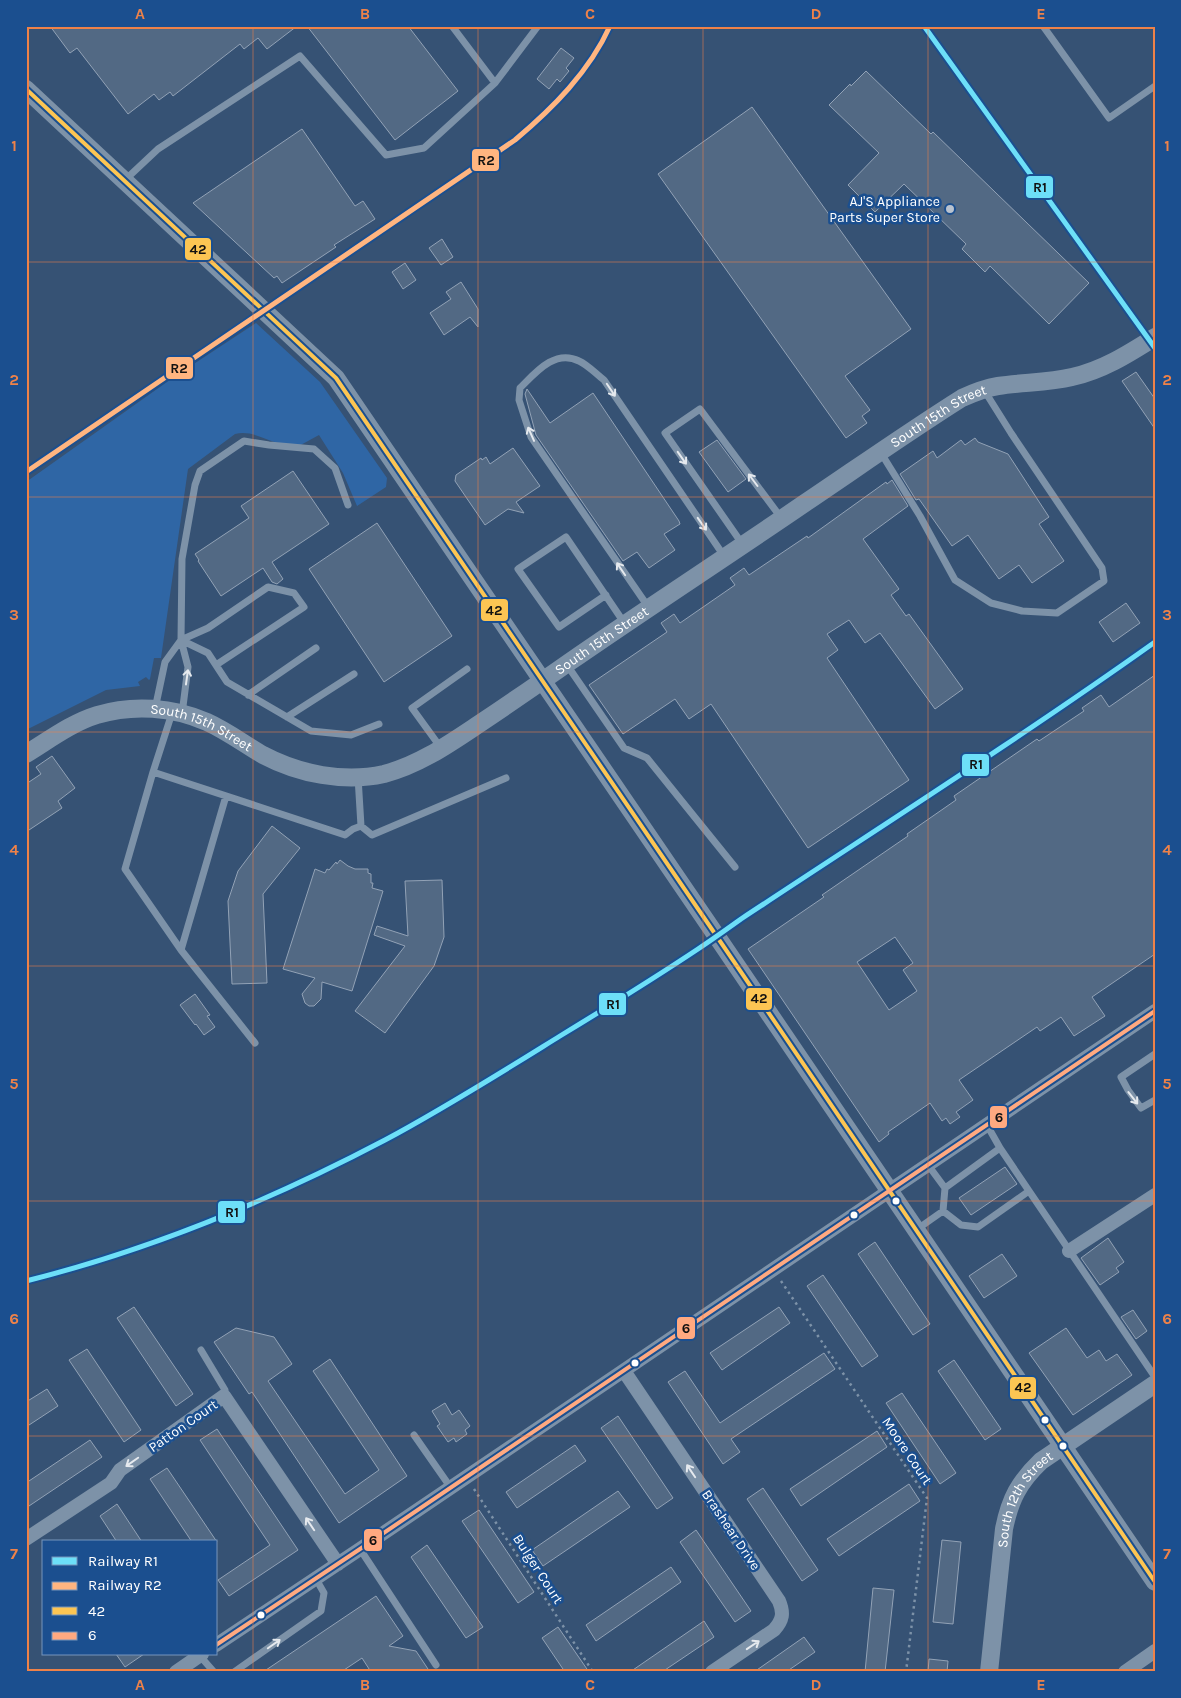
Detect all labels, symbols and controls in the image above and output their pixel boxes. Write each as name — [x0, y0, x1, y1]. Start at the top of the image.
text: A — [135, 4, 145, 23]
text: B — [360, 4, 370, 23]
text: C — [585, 4, 595, 23]
text: D — [811, 4, 822, 23]
text: E — [1036, 4, 1046, 23]
text: 1 — [11, 136, 17, 155]
text: 1 — [1164, 136, 1170, 155]
line badge: R2 — [471, 148, 500, 172]
text: R2 — [477, 152, 495, 169]
line badge: R1 — [1025, 175, 1054, 199]
text: R1 — [1033, 179, 1047, 196]
place label: AJ'S Appliance Parts Super Store — [829, 193, 940, 226]
marker: AJ'S Appliance Parts Super Store — [944, 203, 956, 215]
line badge: 42 — [184, 237, 212, 261]
text: 42 — [190, 241, 206, 258]
line badge: R2 — [165, 356, 194, 380]
text: R2 — [170, 360, 188, 377]
text: 2 — [9, 370, 19, 389]
text: 2 — [1162, 370, 1172, 389]
street label: South 15th Street — [887, 381, 988, 451]
one-way arrow — [606, 383, 616, 397]
one-way arrow — [526, 426, 536, 441]
one-way arrow — [677, 451, 687, 465]
one-way arrow — [747, 474, 758, 487]
one-way arrow — [697, 517, 707, 531]
one-way arrow — [616, 562, 626, 576]
line badge: 42 — [480, 598, 509, 622]
text: 42 — [486, 602, 502, 619]
street label: South 15th Street — [551, 602, 652, 678]
text: 3 — [9, 605, 19, 624]
text: 3 — [1162, 605, 1172, 624]
one-way arrow — [182, 669, 192, 685]
street label: South 15th Street — [150, 700, 256, 755]
line badge: R1 — [961, 753, 990, 777]
text: R1 — [969, 756, 983, 773]
text: 4 — [9, 840, 19, 859]
text: 4 — [1162, 840, 1172, 859]
line badge: 42 — [745, 987, 773, 1011]
text: 42 — [751, 990, 767, 1007]
line badge: R1 — [598, 992, 627, 1016]
text: R1 — [606, 996, 620, 1013]
text: 5 — [9, 1074, 19, 1093]
text: 5 — [1162, 1074, 1172, 1093]
one-way arrow — [1128, 1091, 1139, 1104]
line badge: 6 — [989, 1105, 1008, 1129]
text: 6 — [995, 1109, 1003, 1126]
unlabelled marker — [891, 1196, 901, 1206]
line badge: R1 — [217, 1200, 246, 1224]
text: R1 — [225, 1204, 239, 1221]
unlabelled marker — [849, 1210, 859, 1220]
text: 6 — [9, 1309, 19, 1328]
text: 6 — [1162, 1309, 1172, 1328]
line badge: 6 — [676, 1316, 696, 1340]
text: 6 — [682, 1320, 690, 1337]
unlabelled marker — [630, 1358, 640, 1368]
line badge: 42 — [1009, 1376, 1037, 1400]
text: 42 — [1015, 1379, 1031, 1396]
street label: Patton Court — [145, 1396, 221, 1456]
street label: Moore Court — [878, 1414, 936, 1488]
unlabelled marker — [1040, 1415, 1050, 1425]
unlabelled marker — [1058, 1441, 1068, 1451]
street label: South 12th Street — [994, 1447, 1056, 1549]
one-way arrow — [125, 1457, 139, 1467]
one-way arrow — [686, 1464, 696, 1478]
street label: Brashear Drive — [698, 1487, 764, 1573]
one-way arrow — [305, 1518, 315, 1532]
line badge: 6 — [363, 1528, 383, 1552]
street label: Bulger Court — [509, 1531, 567, 1607]
text: 6 — [369, 1532, 377, 1549]
legend — [42, 1540, 218, 1656]
text: 7 — [10, 1544, 18, 1563]
text: 7 — [1163, 1544, 1171, 1563]
text: Railway R1 — [88, 1552, 158, 1570]
text: Railway R2 — [88, 1576, 162, 1594]
text: 42 — [88, 1602, 105, 1620]
unlabelled marker — [256, 1610, 266, 1620]
text: 6 — [88, 1626, 97, 1644]
one-way arrow — [267, 1639, 281, 1649]
one-way arrow — [746, 1639, 760, 1650]
text: A — [135, 1675, 145, 1694]
text: B — [360, 1675, 370, 1694]
text: C — [585, 1675, 595, 1694]
text: D — [811, 1675, 822, 1694]
text: E — [1036, 1675, 1046, 1694]

